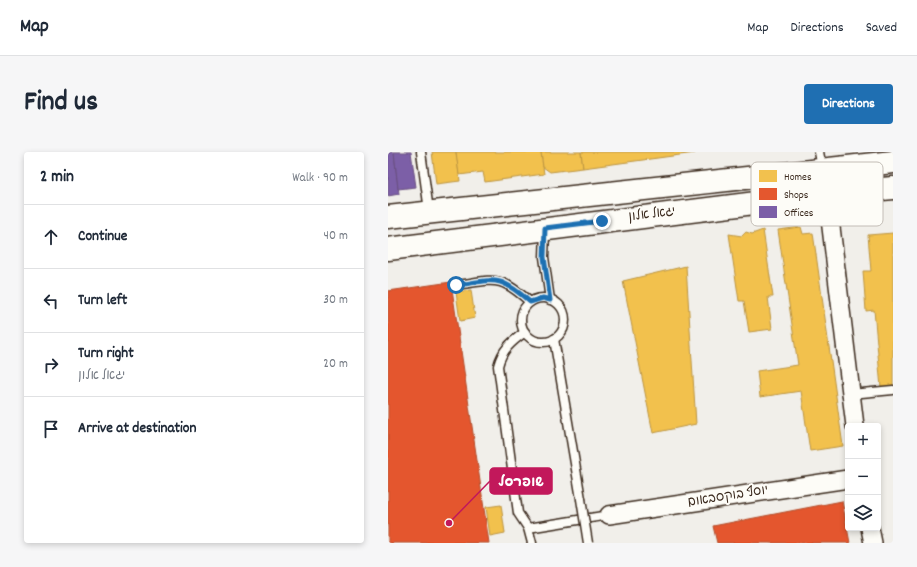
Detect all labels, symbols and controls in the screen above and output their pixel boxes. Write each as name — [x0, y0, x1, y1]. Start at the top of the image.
text: Map — [20, 14, 49, 41]
text: Map — [747, 18, 769, 38]
text: Directions — [791, 18, 844, 38]
text: Saved — [866, 18, 897, 38]
text: Find us — [24, 84, 98, 124]
button: Directions — [804, 84, 893, 124]
legend — [751, 162, 883, 226]
text: 2 min — [40, 166, 74, 190]
text: Walk · 90 m — [292, 169, 348, 188]
text: Homes — [784, 170, 812, 186]
text: Shops — [784, 188, 809, 204]
street label: יגאל אלון — [627, 203, 677, 227]
text: Offices — [784, 206, 814, 222]
route end — [593, 212, 611, 230]
icon: ahead — [40, 226, 62, 248]
text: Continue — [78, 226, 127, 248]
text: 40 m — [324, 227, 348, 246]
route start — [447, 276, 465, 294]
icon: left — [40, 290, 62, 312]
text: Turn left — [78, 290, 127, 312]
text: 30 m — [323, 291, 348, 310]
text: Turn right — [78, 343, 134, 365]
icon: right — [40, 354, 62, 376]
text: 20 m — [323, 355, 348, 374]
text: יגאל אלון — [78, 367, 125, 386]
icon: arrive — [40, 418, 62, 440]
text: Arrive at destination — [78, 418, 196, 440]
map controls — [845, 423, 881, 531]
button: + — [845, 423, 881, 459]
button: − — [845, 459, 881, 495]
callout: שופרסל — [490, 468, 552, 494]
text: שופרסל — [498, 473, 544, 493]
street label: יוסף בוקסבאום — [686, 481, 770, 513]
button: layers — [845, 495, 881, 531]

